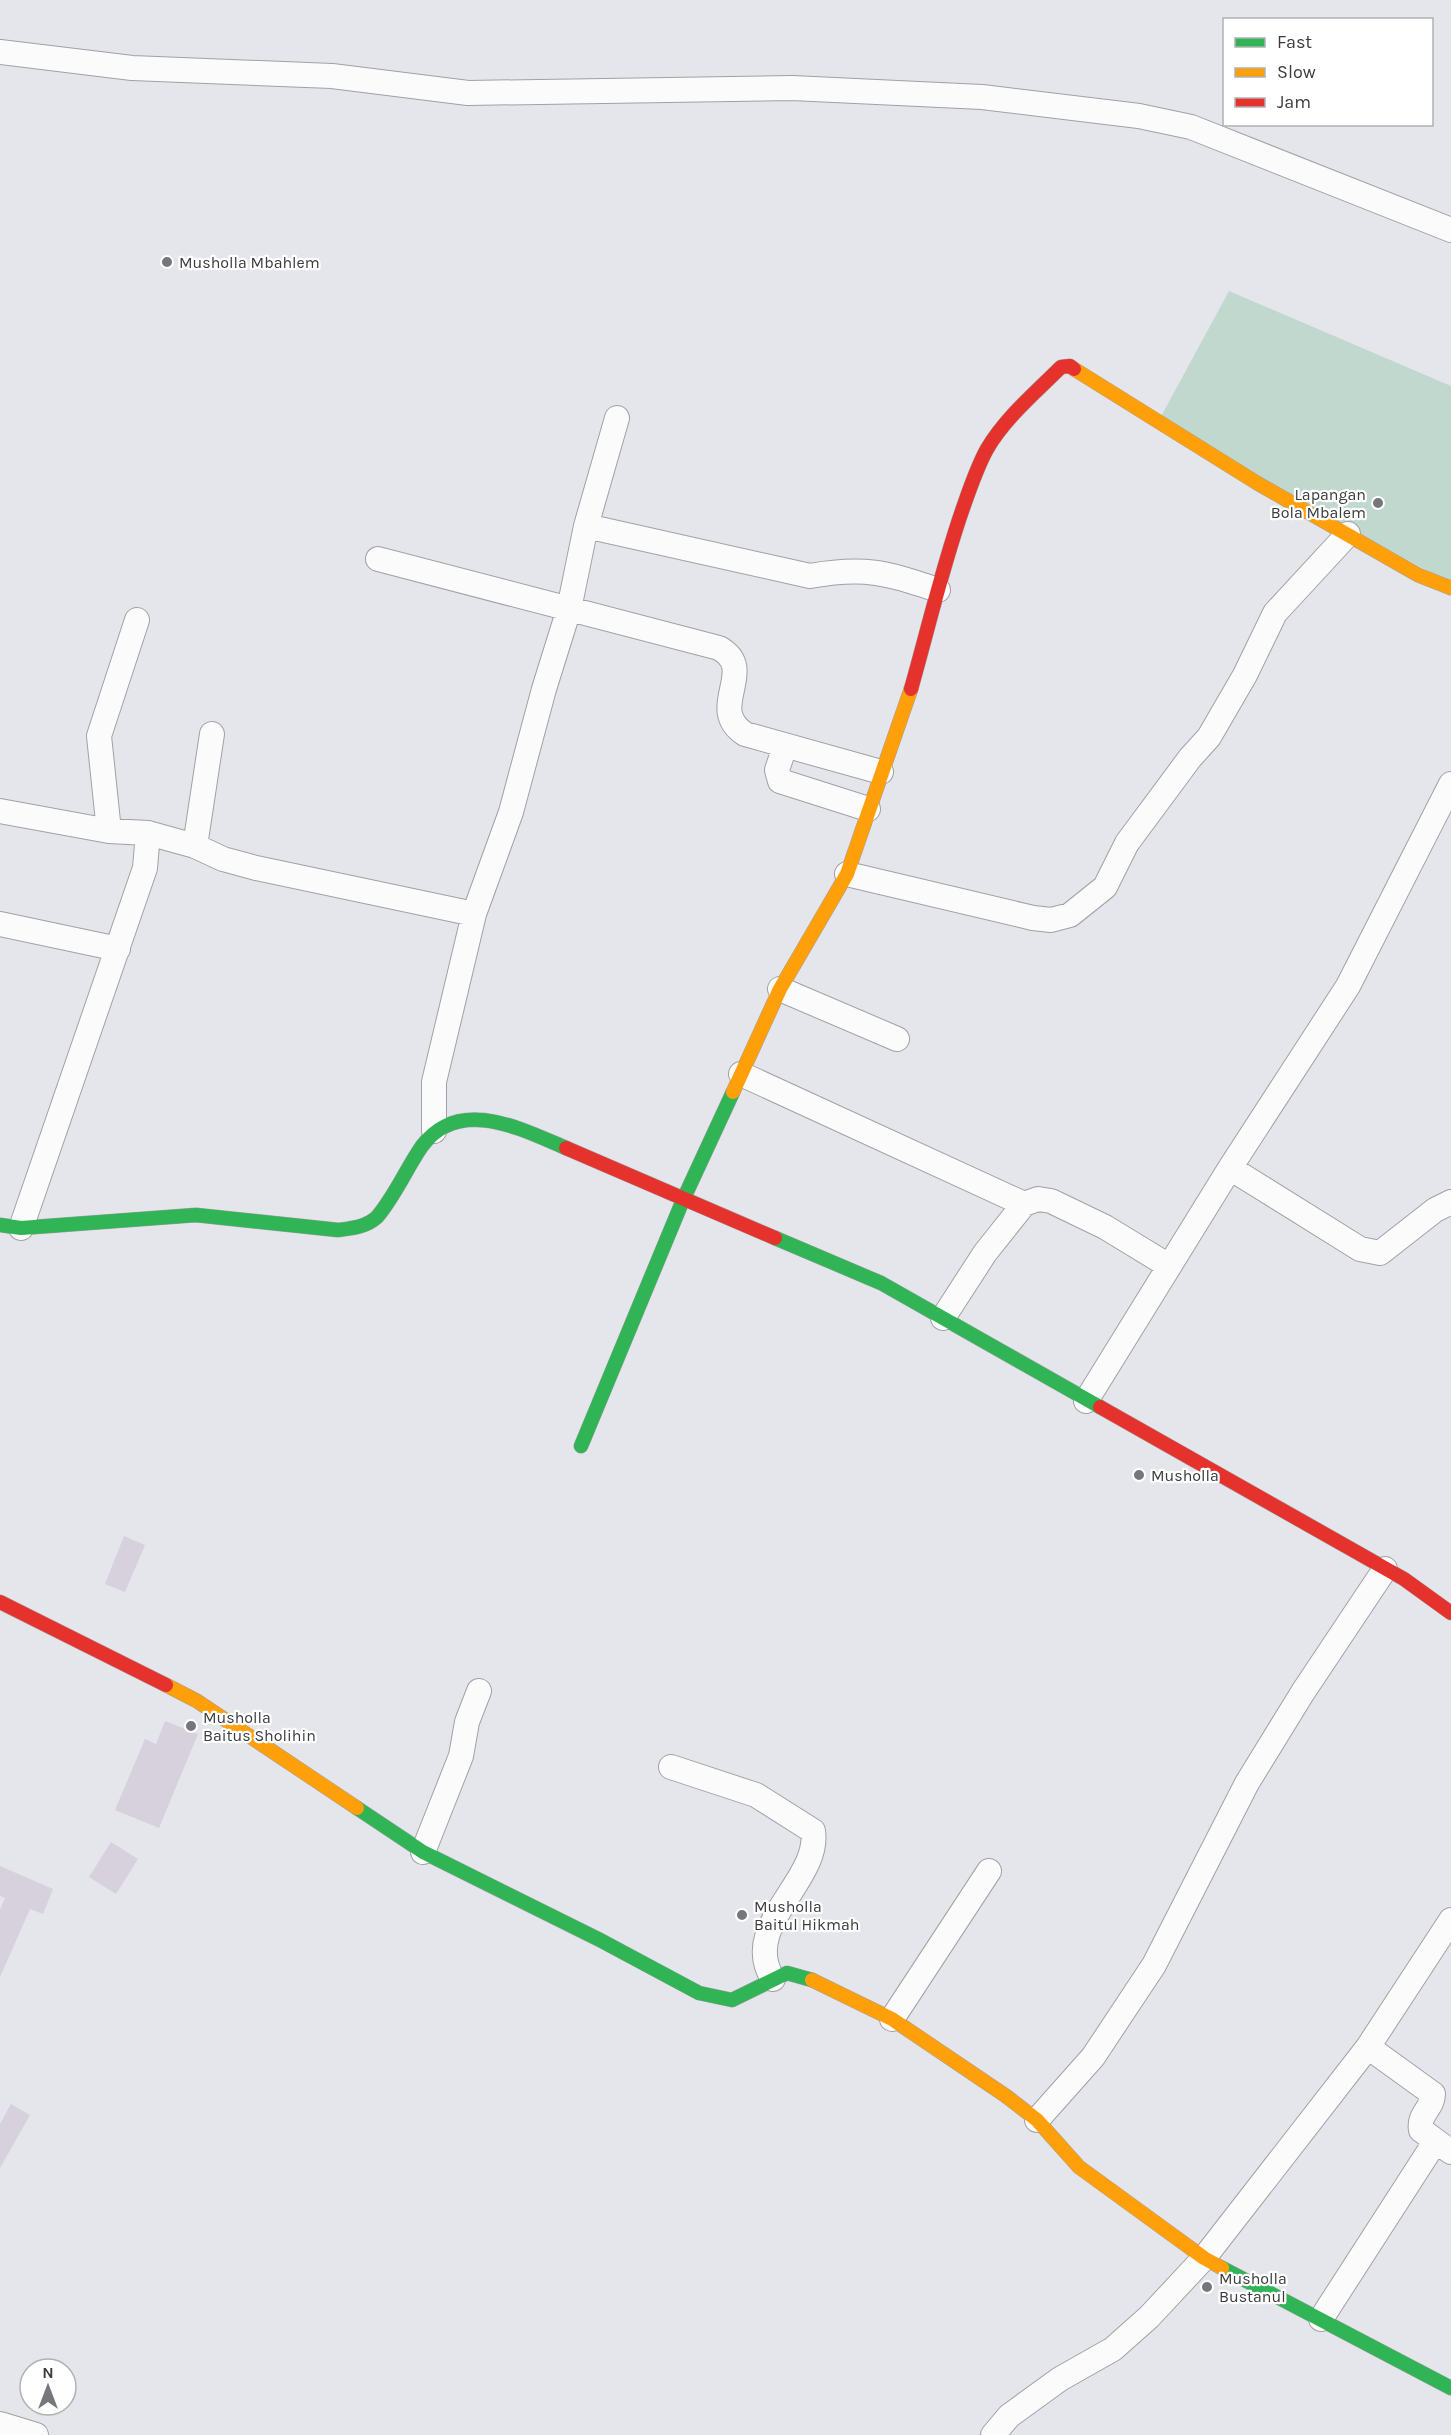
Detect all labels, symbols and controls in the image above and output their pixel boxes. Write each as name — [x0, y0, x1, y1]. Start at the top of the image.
legend — [1223, 18, 1433, 126]
text: Fast — [1277, 31, 1312, 53]
text: Slow — [1277, 61, 1316, 83]
text: Jam — [1277, 91, 1311, 113]
place label: Musholla Mbahlem — [179, 253, 320, 272]
marker: Musholla Mbahlem — [160, 255, 174, 269]
place label: Lapangan Bola Mbalem — [1271, 485, 1366, 522]
marker: Lapangan Bola Mbalem — [1371, 496, 1385, 510]
place label: Musholla — [1151, 1466, 1219, 1485]
marker: Musholla — [1132, 1468, 1146, 1482]
place label: Musholla Baitus Sholihin — [203, 1708, 316, 1745]
marker: Musholla Baitus Sholihin — [184, 1719, 198, 1733]
place label: Musholla Baitul Hikmah — [754, 1897, 859, 1934]
marker: Musholla Baitul Hikmah — [735, 1908, 749, 1922]
place label: Musholla Bustanul — [1219, 2269, 1287, 2306]
marker: Musholla Bustanul — [1200, 2280, 1214, 2294]
north arrow — [18, 2357, 78, 2417]
text: N — [42, 2363, 54, 2382]

